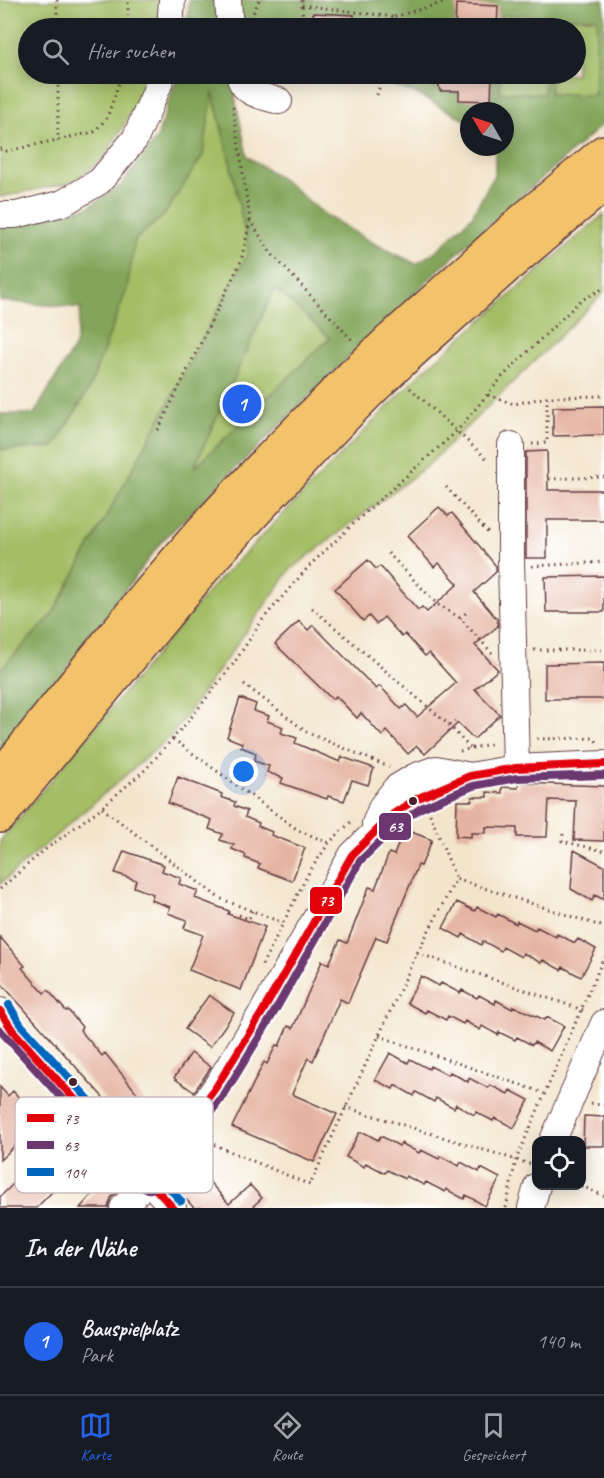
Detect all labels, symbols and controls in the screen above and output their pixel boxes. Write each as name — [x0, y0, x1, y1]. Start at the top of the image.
search box — [18, 18, 586, 84]
icon: search — [39, 35, 72, 68]
text: Hier suchen — [87, 37, 175, 65]
north arrow — [460, 102, 514, 156]
pin: 1 — [222, 382, 262, 426]
your location — [229, 757, 258, 786]
unlabelled marker — [407, 795, 419, 807]
line badge: 63 — [378, 812, 412, 841]
text: 63 — [388, 817, 404, 837]
line badge: 73 — [309, 886, 343, 915]
text: 73 — [319, 891, 335, 911]
unlabelled marker — [67, 1076, 79, 1088]
legend — [15, 1097, 213, 1193]
text: 73 — [64, 1109, 80, 1129]
text: 63 — [64, 1136, 80, 1156]
map controls — [532, 1136, 586, 1190]
button: locate — [532, 1136, 586, 1190]
text: 104 — [64, 1163, 87, 1183]
text: In der Nähe — [24, 1231, 136, 1264]
text: Bauspielplatz — [81, 1315, 178, 1343]
text: 1 — [39, 1329, 48, 1354]
text: 140 m — [537, 1329, 580, 1354]
text: Park — [81, 1343, 113, 1368]
tab: Karte — [79, 1409, 112, 1465]
tab: Route — [271, 1409, 304, 1465]
tab: Gespeichert — [462, 1409, 525, 1465]

